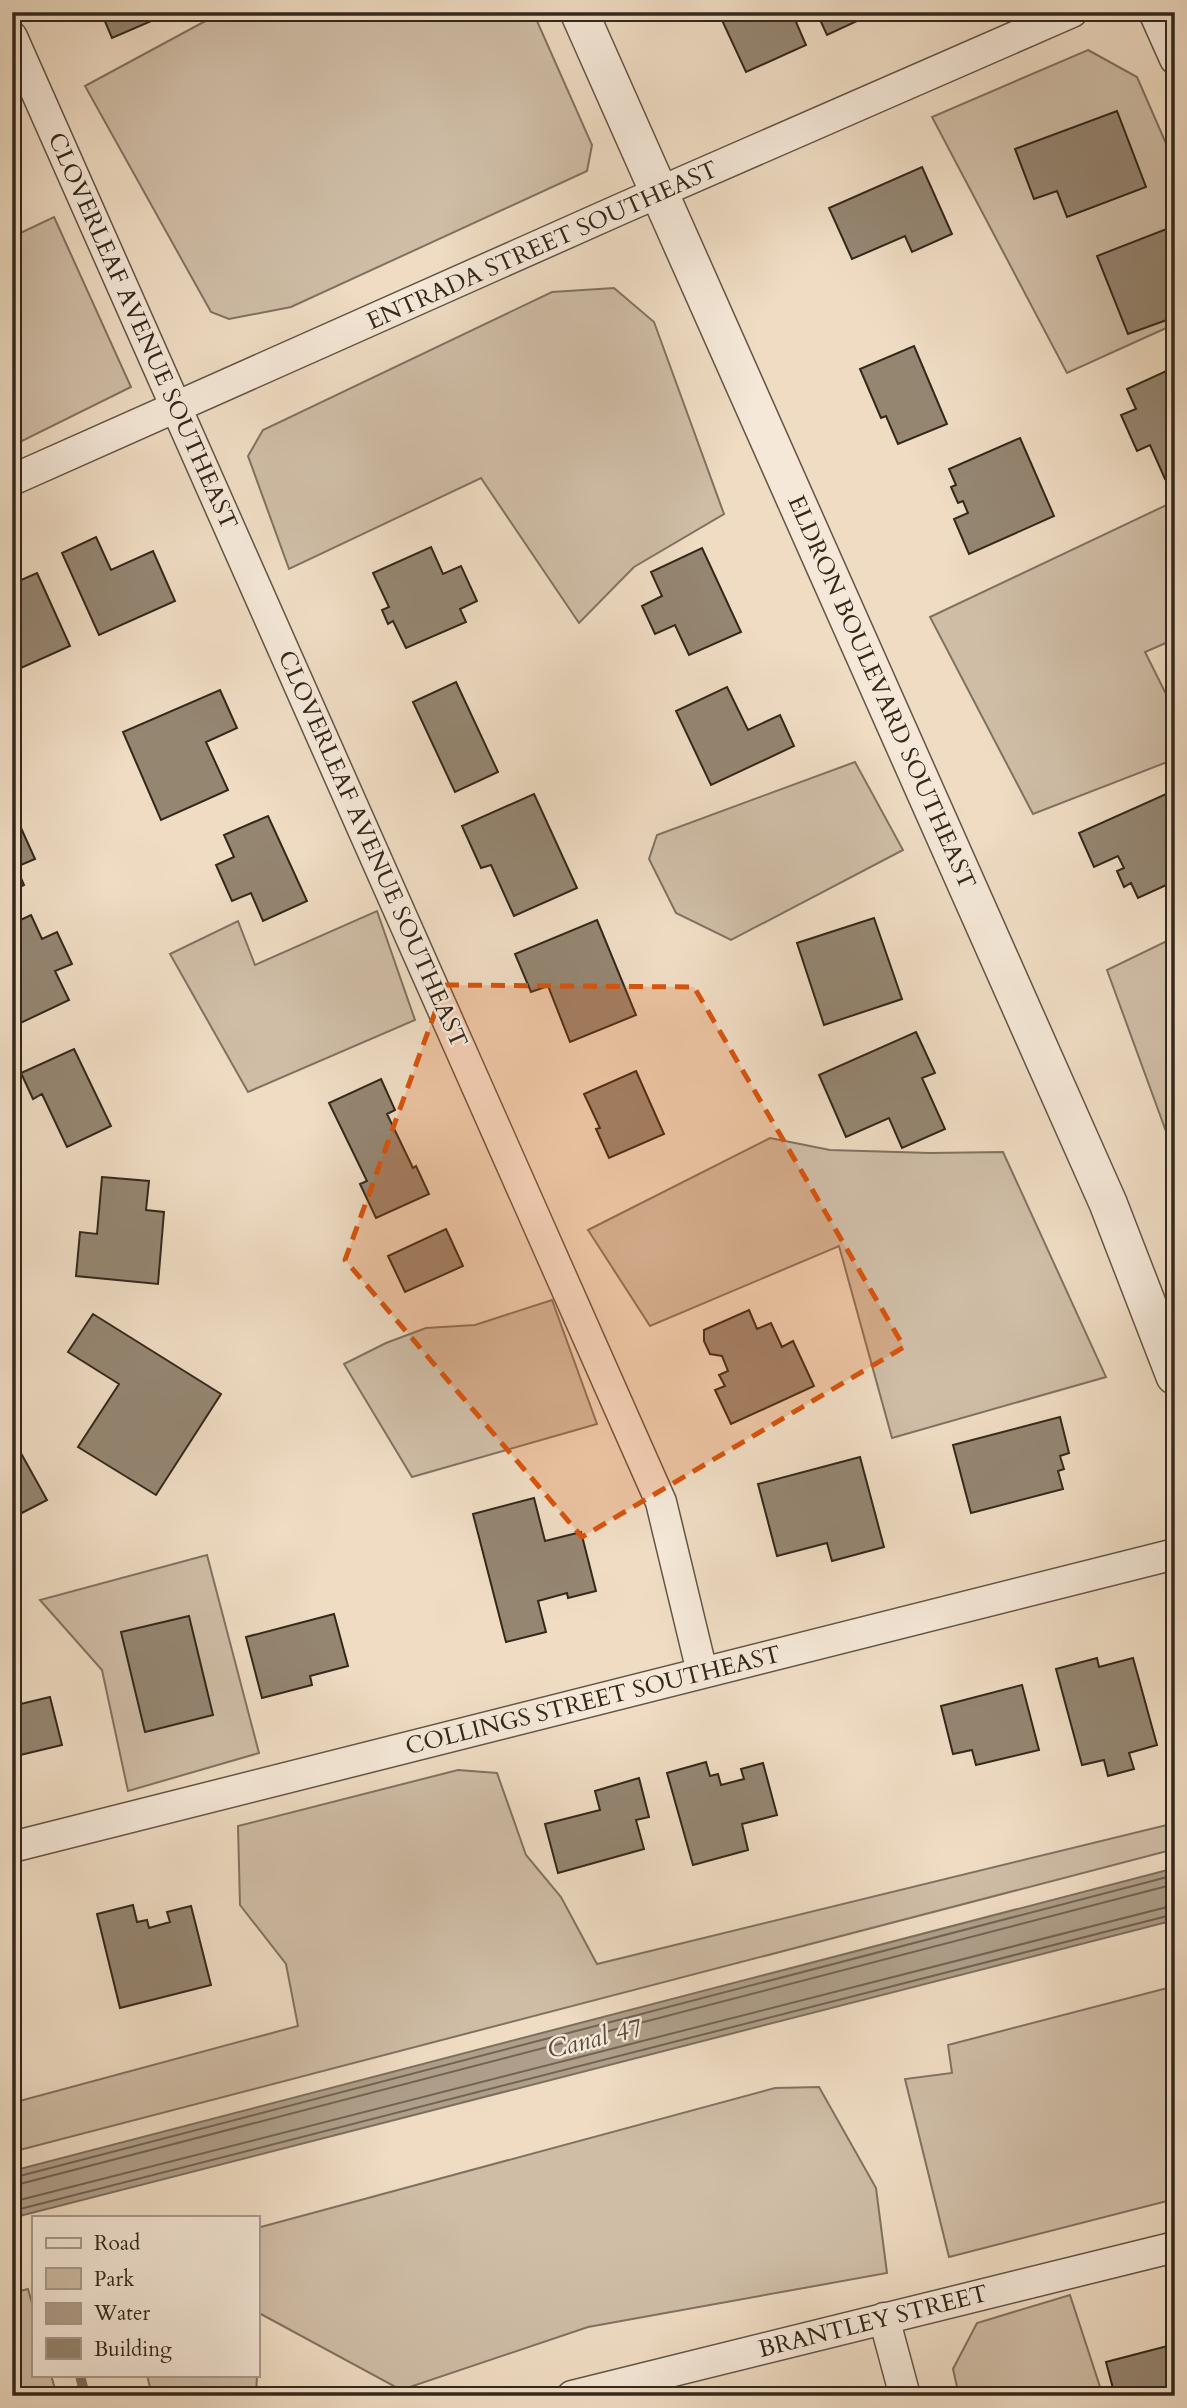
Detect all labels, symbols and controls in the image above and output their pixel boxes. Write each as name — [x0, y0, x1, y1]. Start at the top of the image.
street label: CLOVERLEAF AVENUE SOUTHEAST — [40, 127, 245, 535]
street label: ENTRADA STREET SOUTHEAST — [361, 153, 723, 338]
street label: ELDRON BOULEVARD SOUTHEAST — [779, 490, 984, 894]
street label: CLOVERLEAF AVENUE SOUTHEAST — [270, 645, 475, 1053]
street label: COLLINGS STREET SOUTHEAST — [402, 1638, 784, 1763]
water label: Canal 47 — [543, 2010, 646, 2067]
legend — [32, 2216, 259, 2376]
text: Road — [94, 2229, 140, 2258]
text: Park — [94, 2265, 135, 2294]
street label: BRANTLEY STREET — [755, 2277, 991, 2366]
text: Water — [93, 2299, 150, 2328]
text: Building — [94, 2335, 172, 2364]

